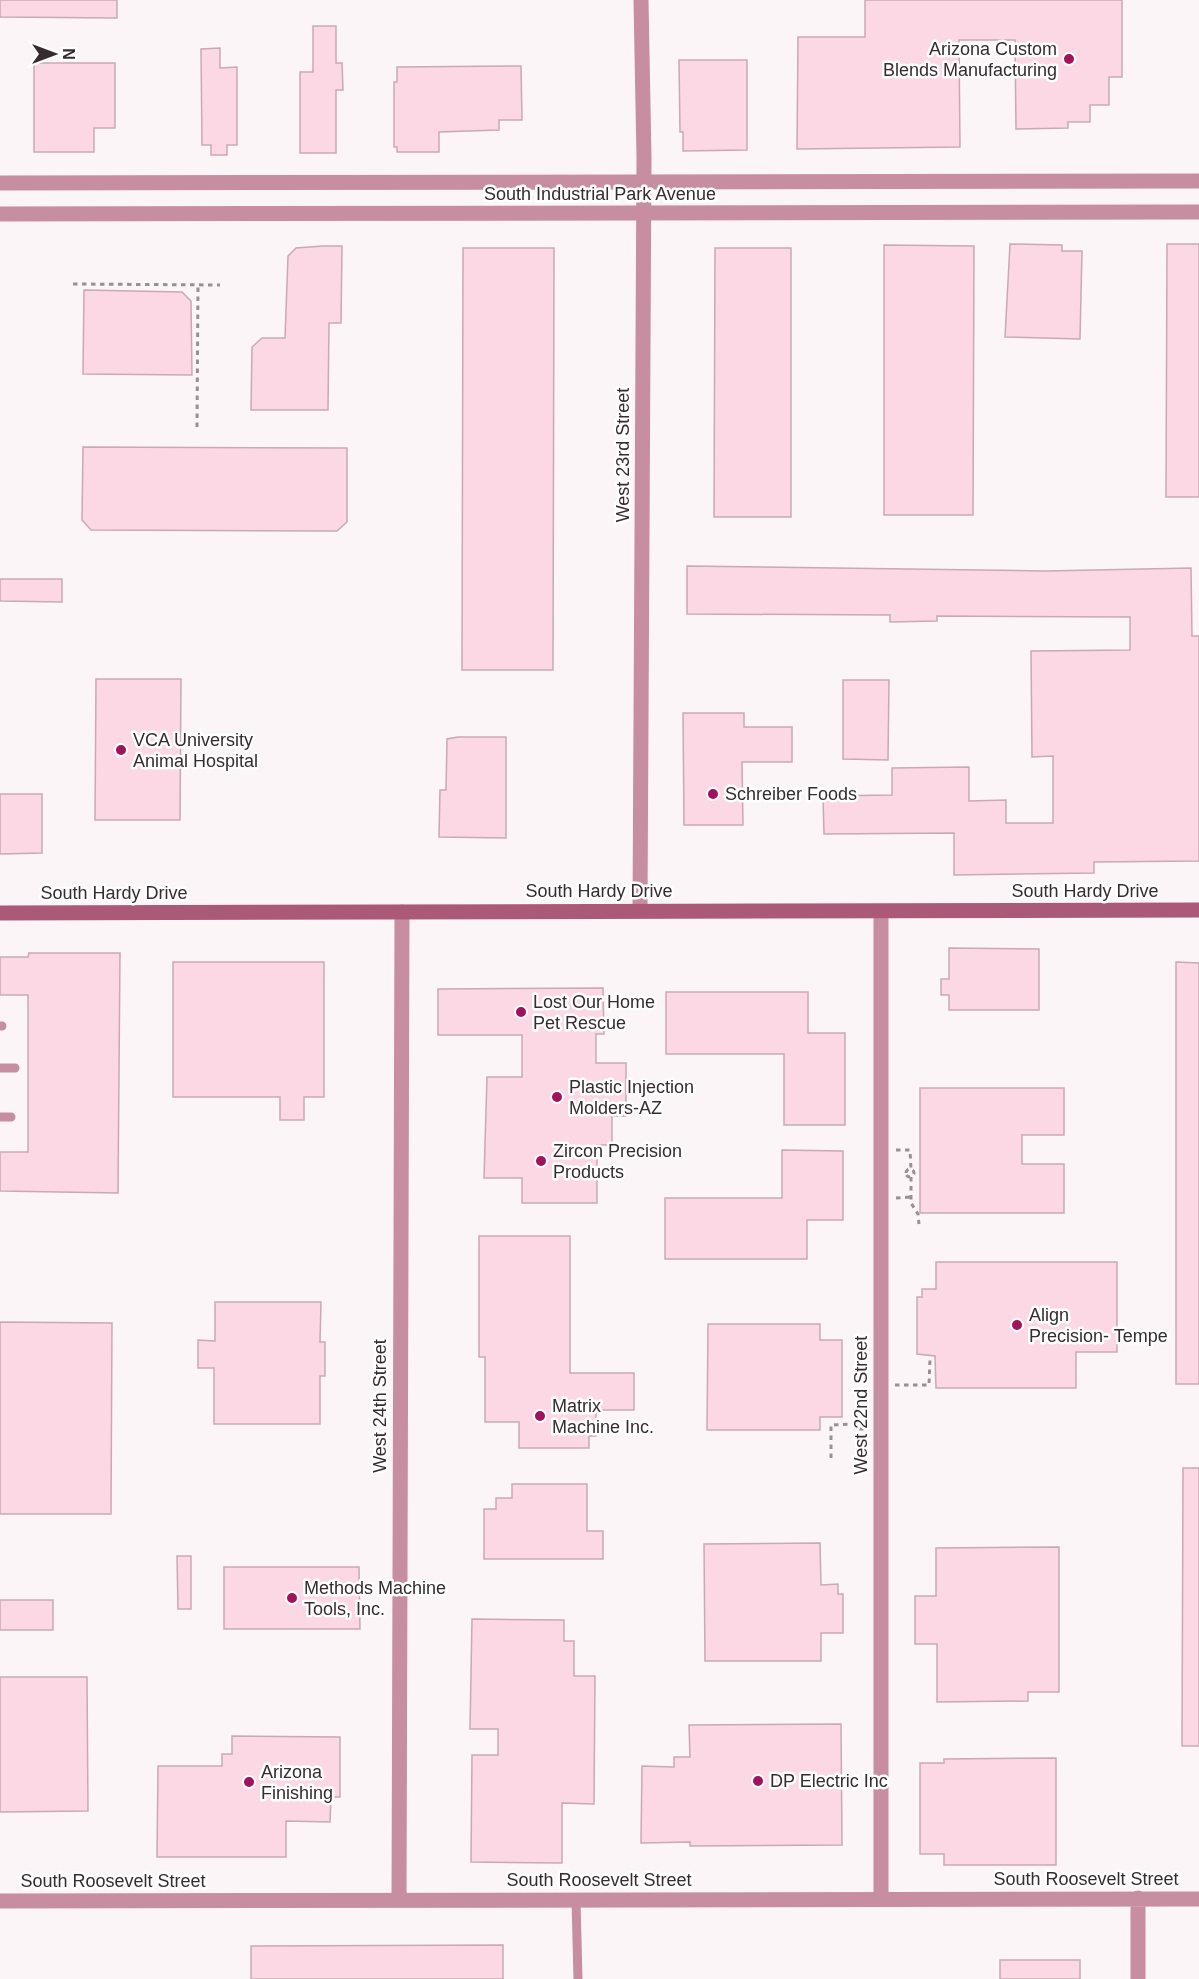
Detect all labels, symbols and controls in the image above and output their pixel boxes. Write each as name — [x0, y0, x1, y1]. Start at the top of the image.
north arrow — [24, 24, 84, 84]
place label: Arizona Custom Blends Manufacturing — [883, 39, 1057, 80]
text: N — [60, 48, 77, 60]
marker: Arizona Custom Blends Manufacturing — [1062, 52, 1076, 66]
street label: South Industrial Park Avenue — [484, 184, 716, 204]
street label: West 23rd Street — [613, 388, 633, 522]
place label: VCA University Animal Hospital — [133, 730, 258, 771]
marker: VCA University Animal Hospital — [114, 743, 128, 757]
place label: Schreiber Foods — [725, 784, 857, 804]
marker: Schreiber Foods — [706, 787, 720, 801]
street label: South Hardy Drive — [525, 881, 673, 901]
street label: South Hardy Drive — [1011, 881, 1159, 901]
street label: South Hardy Drive — [40, 883, 188, 903]
place label: Lost Our Home Pet Rescue — [533, 992, 655, 1033]
marker: Lost Our Home Pet Rescue — [514, 1005, 528, 1019]
place label: Plastic Injection Molders-AZ — [569, 1077, 694, 1118]
marker: Plastic Injection Molders-AZ — [550, 1090, 564, 1104]
place label: Zircon Precision Products — [553, 1141, 682, 1182]
marker: Zircon Precision Products — [534, 1154, 548, 1168]
place label: Align Precision- Tempe — [1029, 1305, 1168, 1346]
marker: Align Precision- Tempe — [1010, 1318, 1024, 1332]
street label: West 22nd Street — [851, 1336, 871, 1474]
street label: West 24th Street — [370, 1339, 390, 1473]
place label: Matrix Machine Inc. — [552, 1396, 654, 1437]
marker: Matrix Machine Inc. — [533, 1409, 547, 1423]
place label: Methods Machine Tools, Inc. — [304, 1578, 446, 1619]
marker: Methods Machine Tools, Inc. — [285, 1591, 299, 1605]
place label: Arizona Finishing — [261, 1762, 333, 1803]
place label: DP Electric Inc — [770, 1771, 888, 1791]
marker: DP Electric Inc — [751, 1774, 765, 1788]
marker: Arizona Finishing — [242, 1775, 256, 1789]
street label: South Roosevelt Street — [993, 1869, 1179, 1889]
street label: South Roosevelt Street — [506, 1870, 692, 1890]
street label: South Roosevelt Street — [20, 1871, 206, 1891]

